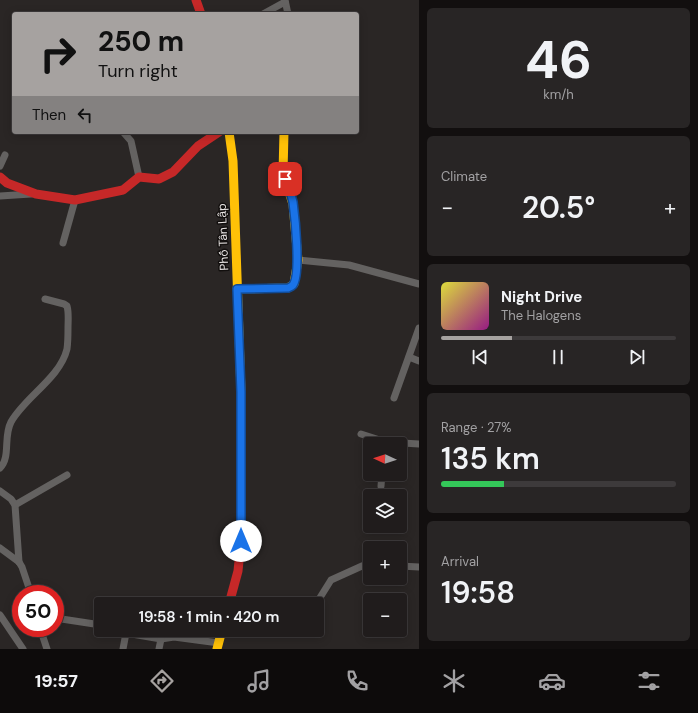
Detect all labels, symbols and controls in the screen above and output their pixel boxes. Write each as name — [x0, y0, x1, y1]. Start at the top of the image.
text: 250 m — [98, 23, 184, 60]
text: 46 — [525, 26, 592, 94]
icon: right — [32, 28, 84, 80]
text: Turn right — [98, 59, 178, 83]
text: km/h — [543, 86, 574, 103]
icon: left — [74, 104, 96, 126]
text: Then — [32, 105, 66, 125]
pin — [268, 162, 302, 196]
icon: arrive — [274, 168, 296, 190]
text: Climate — [441, 168, 487, 185]
text: 20.5° — [522, 188, 595, 227]
text: − — [441, 193, 453, 222]
text: + — [664, 193, 676, 222]
street label: Phố Tân Lập — [214, 203, 232, 271]
text: Night Drive — [501, 287, 582, 307]
text: The Halogens — [501, 307, 581, 324]
icon: previous — [469, 346, 491, 368]
icon: pause — [547, 346, 569, 368]
icon: next — [626, 346, 648, 368]
text: Range · 27% — [441, 419, 511, 436]
north arrow — [363, 437, 407, 481]
map controls — [363, 437, 407, 637]
text: 135 km — [441, 439, 540, 478]
button: layers — [363, 489, 407, 533]
position arrow — [220, 520, 262, 562]
button: + — [363, 541, 407, 585]
text: Arrival — [441, 553, 479, 570]
text: 19:58 — [441, 573, 515, 612]
speed limit sign: 50 — [12, 585, 64, 637]
button: − — [363, 593, 407, 637]
text: 19:58 · 1 min · 420 m — [139, 607, 279, 627]
icon: directions — [148, 667, 176, 695]
icon: music — [245, 667, 273, 695]
icon: phone — [343, 667, 371, 695]
icon: climate — [440, 667, 468, 695]
icon: car — [538, 667, 566, 695]
icon: filters — [635, 667, 663, 695]
text: 19:57 — [35, 669, 78, 693]

